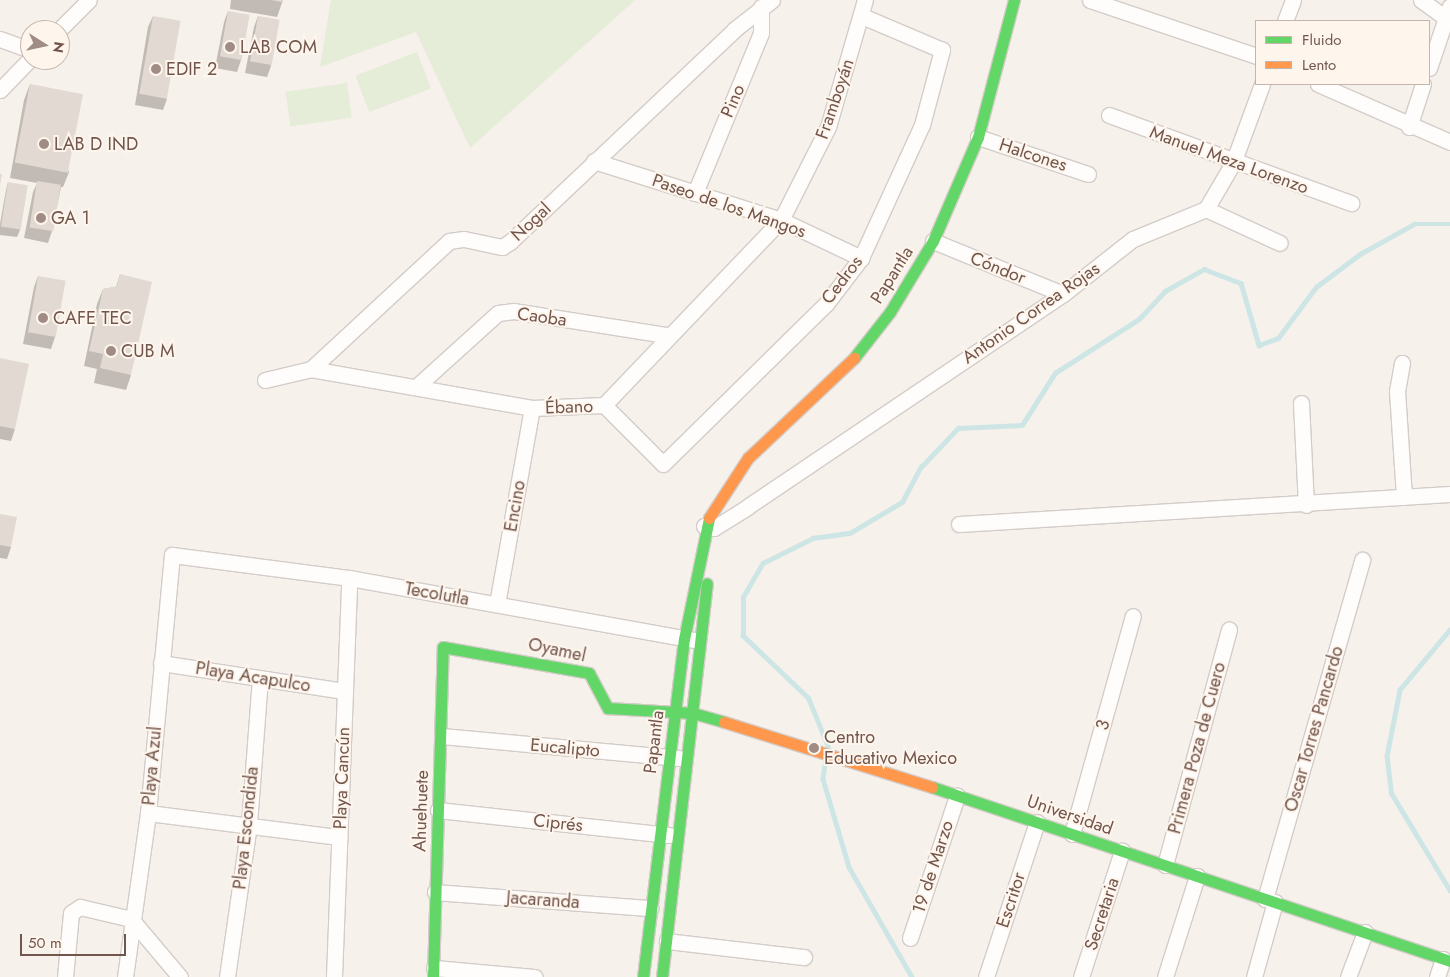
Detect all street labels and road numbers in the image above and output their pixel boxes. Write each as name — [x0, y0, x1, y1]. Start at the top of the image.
street label: Framboyán — [811, 56, 859, 142]
street label: Pino — [716, 81, 750, 121]
street label: Manuel Meza Lorenzo — [1147, 121, 1311, 199]
street label: Halcones — [996, 134, 1070, 176]
street label: Paseo de los Mangos — [649, 170, 809, 242]
street label: Nogal — [507, 198, 555, 246]
street label: Papantla — [866, 242, 918, 308]
street label: Cóndor — [967, 247, 1029, 289]
street label: Cedros — [817, 252, 867, 308]
street label: Antonio Correa Rojas — [958, 257, 1104, 369]
street label: Caoba — [516, 303, 568, 331]
street label: Ébano — [545, 395, 593, 419]
street label: Encino — [500, 479, 530, 533]
street label: Tecolutla — [403, 578, 471, 610]
street label: Oyamel — [526, 633, 588, 667]
street label: Oscar Torres Pancardo — [1280, 644, 1348, 814]
street label: Playa Acapulco — [194, 657, 312, 697]
street label: Primera Poza de Cuero — [1164, 660, 1230, 836]
street label: Papantla — [639, 709, 669, 775]
street label: 3 — [1091, 717, 1115, 733]
street label: Playa Azul — [138, 726, 166, 806]
street label: Playa Cancún — [329, 726, 355, 830]
street label: Eucalipto — [529, 734, 601, 762]
street label: Playa Escondida — [229, 765, 263, 891]
street label: Ahuehuete — [409, 770, 433, 852]
street label: Universidad — [1024, 790, 1116, 840]
street label: Ciprés — [532, 810, 584, 836]
street label: 19 de Marzo — [908, 818, 958, 916]
street label: Escritor — [992, 870, 1030, 930]
street label: Secretaria — [1080, 875, 1124, 953]
street label: Jacaranda — [506, 887, 580, 913]

